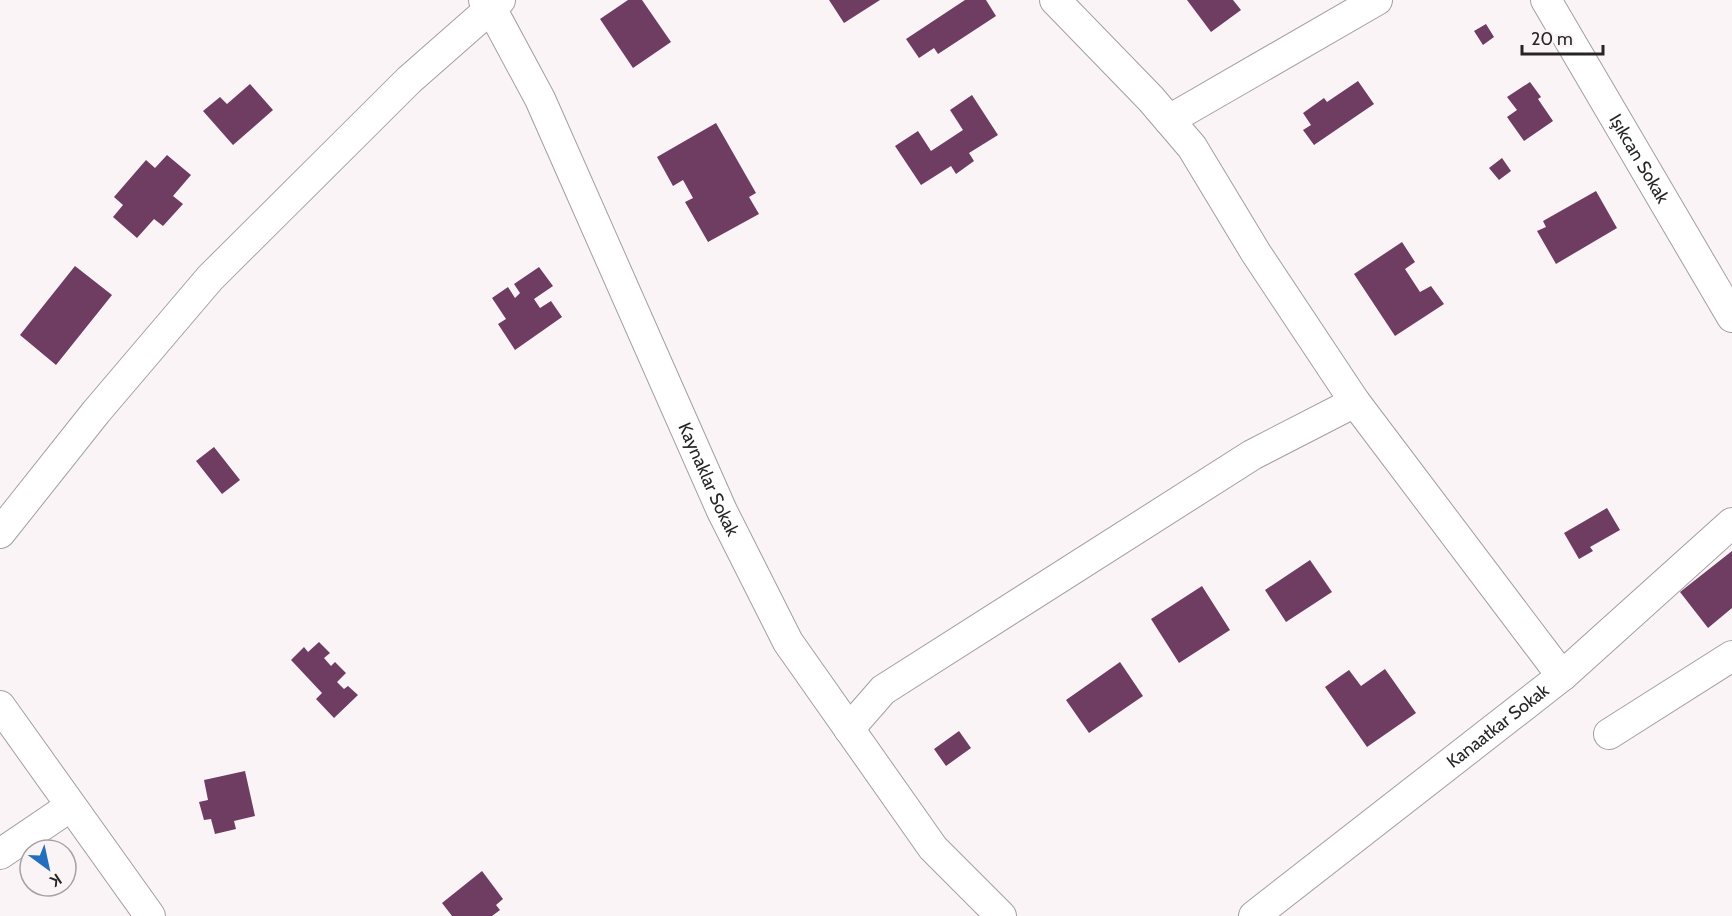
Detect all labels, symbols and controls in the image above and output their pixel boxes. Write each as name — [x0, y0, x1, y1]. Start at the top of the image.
scale bar — [1522, 18, 1603, 56]
text: 20 m — [1531, 28, 1573, 50]
street label: Işıkcan Sokak — [1604, 110, 1674, 208]
street label: Kaynaklar Sokak — [673, 419, 744, 541]
street label: Kanaatkar Sokak — [1442, 679, 1554, 773]
north arrow — [18, 838, 78, 898]
text: K — [47, 869, 65, 891]

